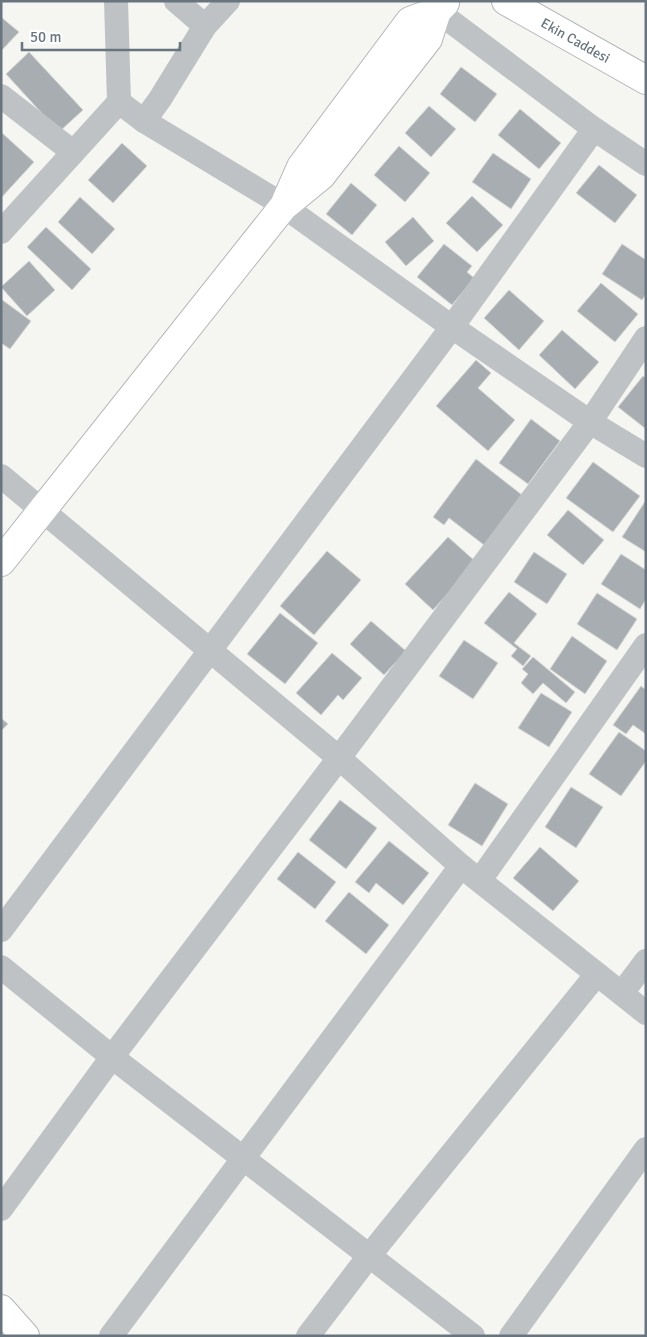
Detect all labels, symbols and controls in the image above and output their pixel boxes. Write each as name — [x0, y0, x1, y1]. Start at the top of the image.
street label: Ekin Caddesi — [538, 14, 613, 67]
scale bar — [22, 20, 180, 52]
text: 50 m — [30, 28, 61, 46]

